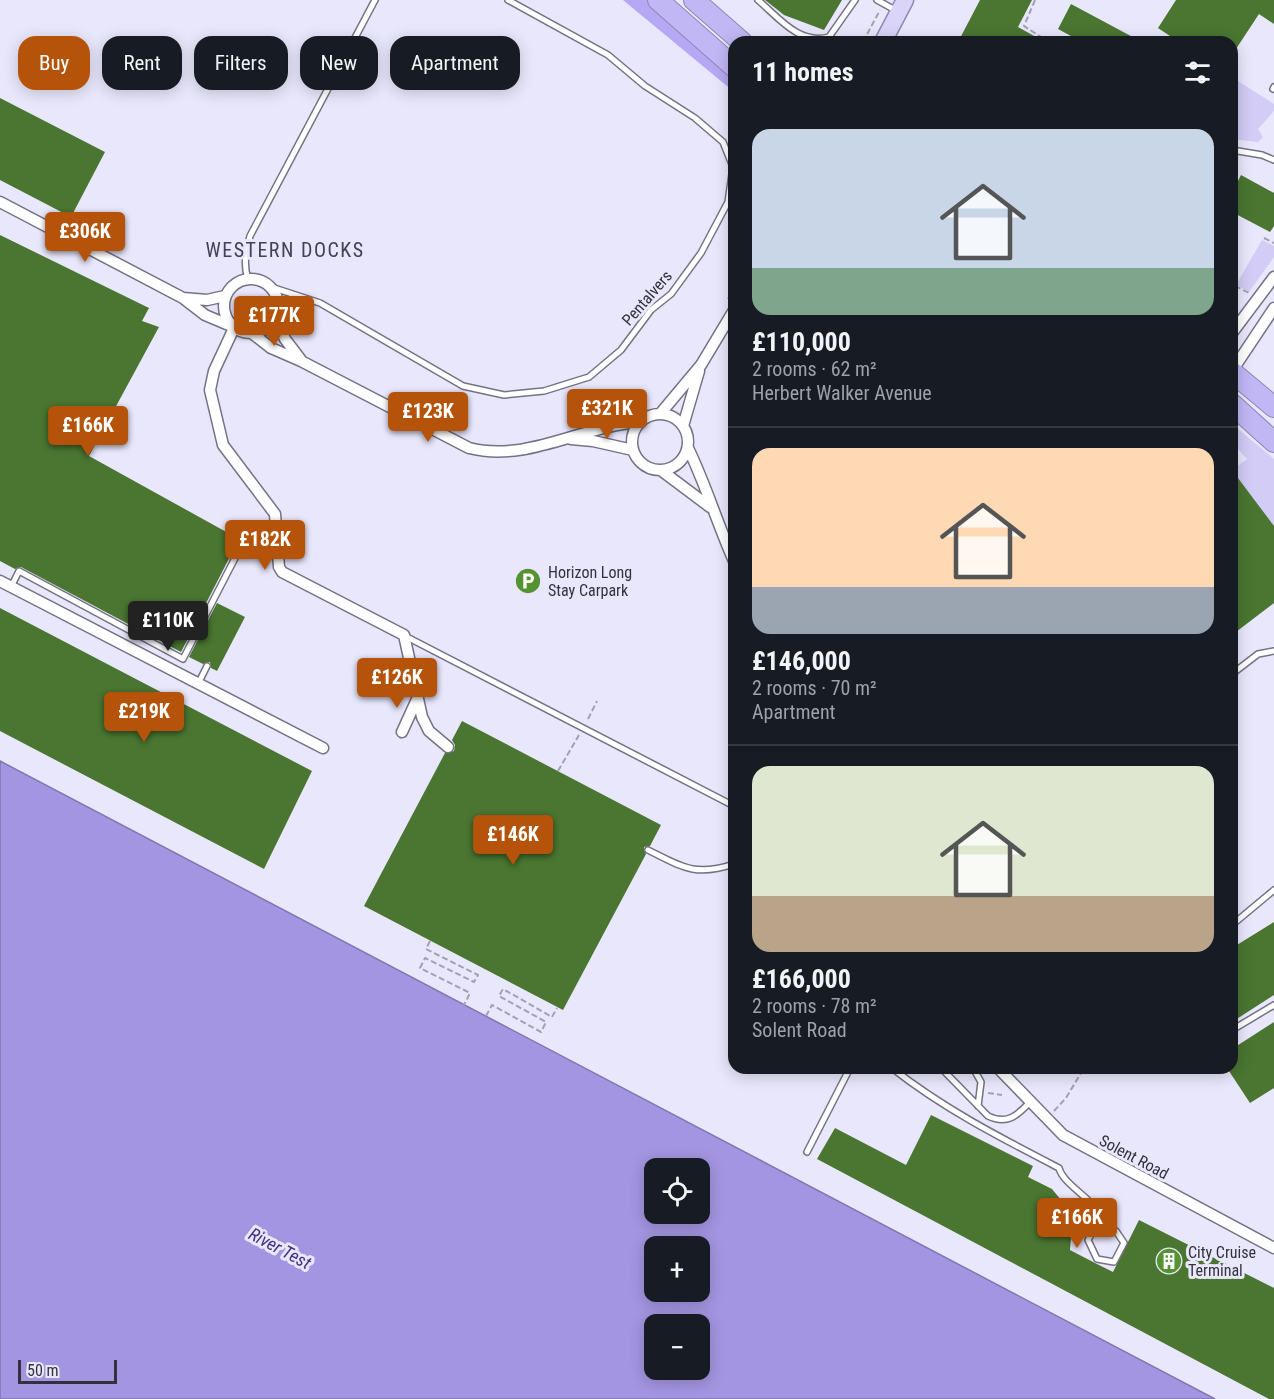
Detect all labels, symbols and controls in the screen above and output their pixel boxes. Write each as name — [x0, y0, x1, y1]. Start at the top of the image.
chip: Buy — [18, 36, 90, 90]
chip: Rent — [102, 36, 182, 90]
chip: Filters — [194, 36, 288, 90]
chip: New — [300, 36, 378, 90]
chip: Apartment — [390, 36, 520, 90]
icon: filters — [1181, 56, 1214, 89]
text: 11 homes — [752, 57, 854, 87]
icon: home — [929, 168, 1037, 276]
pin: £306K — [43, 212, 127, 263]
text: £306K — [59, 219, 111, 243]
district label: WESTERN DOCKS — [205, 238, 365, 262]
street label: Pentalvers — [618, 267, 676, 329]
pin: £177K — [232, 296, 316, 347]
text: £177K — [248, 303, 300, 327]
text: £110,000 — [752, 327, 851, 357]
text: 2 rooms · 62 m² — [752, 357, 877, 381]
text: Herbert Walker Avenue — [752, 381, 932, 405]
pin: £321K — [565, 389, 649, 440]
pin: £123K — [386, 392, 470, 443]
text: £321K — [581, 396, 633, 420]
text: £123K — [402, 399, 454, 423]
pin: £166K — [46, 406, 130, 457]
text: £166K — [62, 413, 114, 437]
icon: home — [929, 487, 1037, 595]
pin: £182K — [223, 520, 307, 571]
text: £182K — [239, 527, 291, 551]
place label: Horizon Long Stay Carpark — [548, 563, 632, 600]
parking icon: Horizon Long Stay Carpark — [513, 566, 543, 596]
pin: £110K — [126, 601, 210, 652]
text: £110K — [142, 608, 194, 632]
text: £146,000 — [752, 646, 851, 676]
pin: £126K — [355, 658, 439, 709]
text: £126K — [371, 665, 423, 689]
text: 2 rooms · 70 m² — [752, 676, 877, 700]
pin: £219K — [102, 692, 186, 743]
text: £219K — [118, 699, 170, 723]
text: Apartment — [752, 700, 836, 724]
icon: home — [929, 805, 1037, 913]
pin: £146K — [471, 815, 555, 866]
text: £146K — [487, 822, 539, 846]
text: £166,000 — [752, 964, 851, 994]
text: 2 rooms · 78 m² — [752, 994, 877, 1018]
text: Solent Road — [752, 1018, 847, 1042]
street label: Solent Road — [1096, 1131, 1172, 1183]
map controls — [644, 1158, 710, 1380]
button: locate — [644, 1158, 710, 1224]
pin: £166K — [1035, 1198, 1119, 1249]
text: £166K — [1051, 1205, 1103, 1229]
water label: River Test — [245, 1223, 315, 1273]
button: + — [644, 1236, 710, 1302]
place label: City Cruise Terminal — [1188, 1243, 1256, 1280]
building icon: City Cruise Terminal — [1154, 1246, 1184, 1276]
button: − — [644, 1314, 710, 1380]
scale bar — [18, 1357, 117, 1384]
text: 50 m — [27, 1361, 59, 1380]

